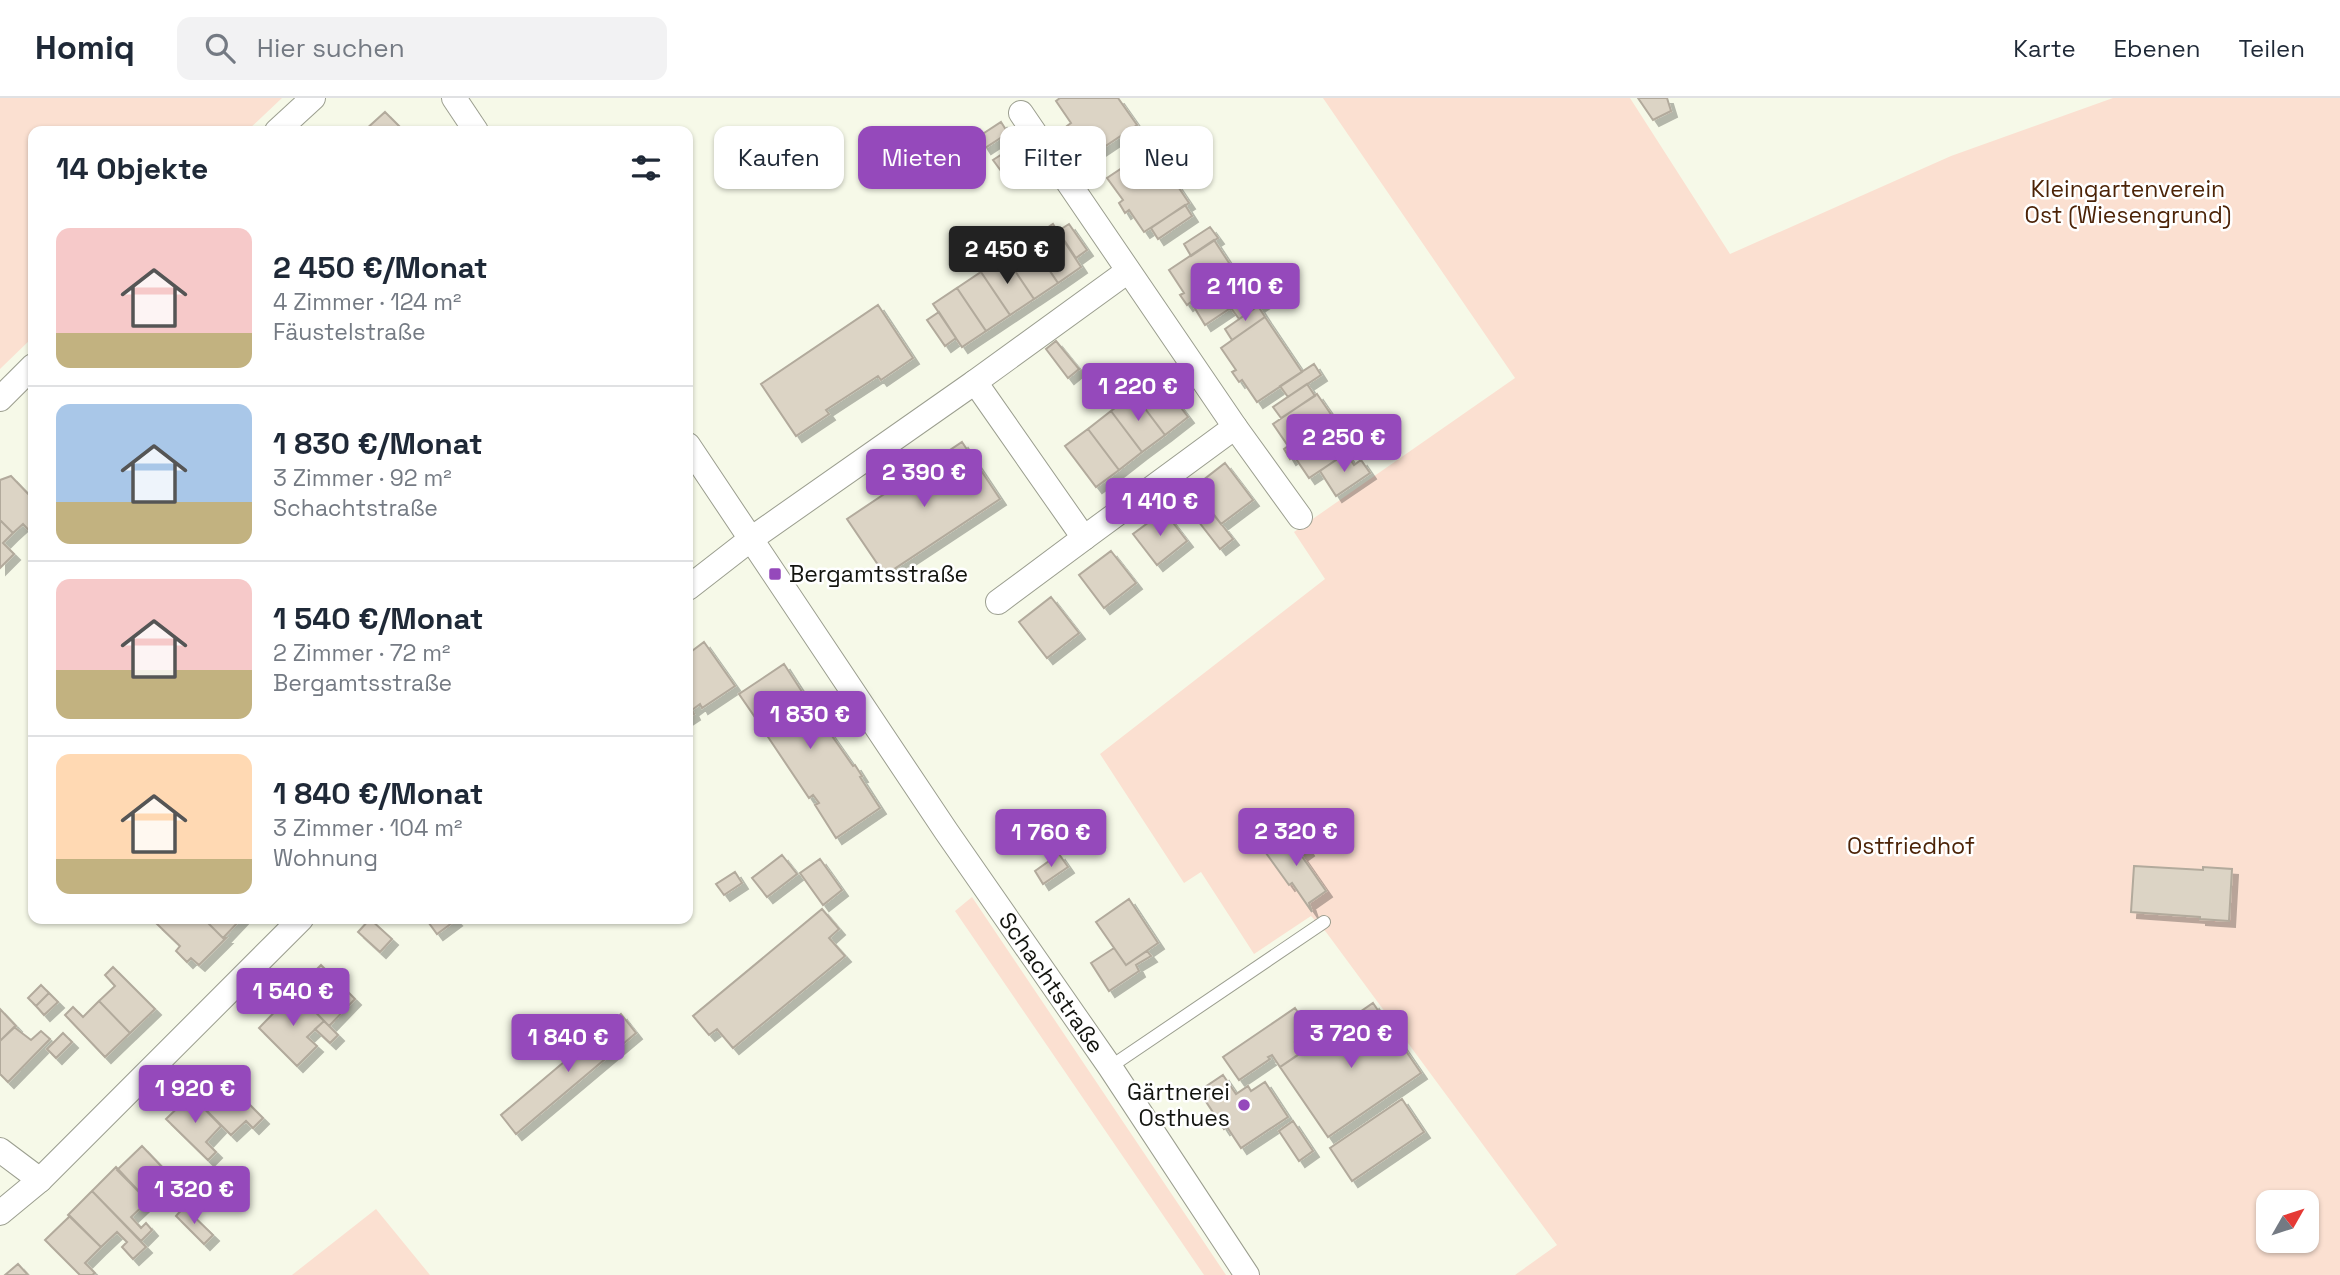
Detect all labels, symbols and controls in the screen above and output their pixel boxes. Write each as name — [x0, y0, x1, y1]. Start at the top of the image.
search box — [177, 17, 667, 80]
text: Homiq — [35, 27, 135, 69]
icon: search — [201, 29, 239, 67]
text: Hier suchen — [257, 31, 405, 65]
text: Karte — [2013, 33, 2076, 64]
text: Ebenen — [2114, 33, 2200, 64]
text: Teilen — [2238, 33, 2305, 64]
chip: Kaufen — [714, 126, 844, 189]
chip: Mieten — [858, 126, 986, 189]
chip: Filter — [1000, 126, 1106, 189]
chip: Neu — [1120, 126, 1213, 189]
text: 14 Objekte — [56, 149, 208, 188]
icon: filters — [627, 149, 665, 187]
park label: Kleingartenverein Ost (Wiesengrund) — [2025, 174, 2231, 230]
pin: 2 450 € — [942, 226, 1072, 286]
text: 2 450 € — [965, 234, 1049, 264]
text: 2 450 €/Monat — [273, 248, 488, 287]
icon: home — [112, 256, 196, 340]
pin: 2 110 € — [1180, 264, 1310, 323]
text: 2 110 € — [1207, 271, 1283, 301]
text: 4 Zimmer · 124 m² — [273, 287, 461, 317]
text: Fäustelstraße — [273, 317, 426, 347]
pin: 1 220 € — [1073, 364, 1203, 423]
text: 1 220 € — [1098, 371, 1178, 401]
pin: 2 250 € — [1279, 414, 1409, 474]
text: 2 250 € — [1302, 422, 1386, 452]
text: 1 830 €/Monat — [273, 424, 483, 463]
icon: home — [112, 432, 196, 516]
pin: 2 390 € — [859, 450, 989, 509]
text: 2 390 € — [882, 457, 966, 487]
text: 3 Zimmer · 92 m² — [273, 463, 452, 493]
pin: 1 410 € — [1095, 478, 1225, 538]
text: 1 410 € — [1122, 486, 1198, 516]
text: Schachtstraße — [273, 493, 438, 523]
place label: Bergamtsstraße — [789, 559, 968, 589]
marker: Bergamtsstraße — [767, 566, 783, 582]
text: 1 540 €/Monat — [273, 599, 484, 638]
icon: home — [112, 607, 196, 691]
text: 2 Zimmer · 72 m² — [273, 638, 450, 668]
text: Bergamtsstraße — [273, 668, 452, 698]
pin: 1 830 € — [745, 692, 875, 751]
text: 1 830 € — [770, 699, 850, 729]
text: 1 840 €/Monat — [273, 774, 484, 813]
icon: home — [112, 782, 196, 866]
pin: 2 320 € — [1231, 808, 1361, 868]
pin: 1 760 € — [986, 810, 1116, 869]
text: 3 Zimmer · 104 m² — [273, 813, 463, 843]
text: 2 320 € — [1254, 816, 1338, 846]
text: 1 760 € — [1011, 817, 1091, 847]
park label: Ostfriedhof — [1847, 831, 1975, 861]
text: Wohnung — [273, 843, 378, 873]
street label: Schachtstraße — [992, 906, 1111, 1059]
pin: 1 540 € — [228, 968, 358, 1028]
text: 1 540 € — [252, 976, 334, 1006]
pin: 3 720 € — [1286, 1010, 1416, 1070]
pin: 1 840 € — [503, 1014, 633, 1074]
text: 3 720 € — [1310, 1018, 1392, 1048]
text: 1 840 € — [527, 1022, 609, 1052]
pin: 1 920 € — [130, 1066, 260, 1125]
text: 1 920 € — [155, 1073, 235, 1103]
place label: Gärtnerei Osthues — [1127, 1077, 1230, 1133]
marker: Gärtnerei Osthues — [1236, 1097, 1252, 1113]
pin: 1 320 € — [129, 1166, 259, 1226]
text: 1 320 € — [154, 1174, 234, 1204]
north arrow — [2256, 1190, 2319, 1253]
map controls — [2256, 1190, 2319, 1253]

